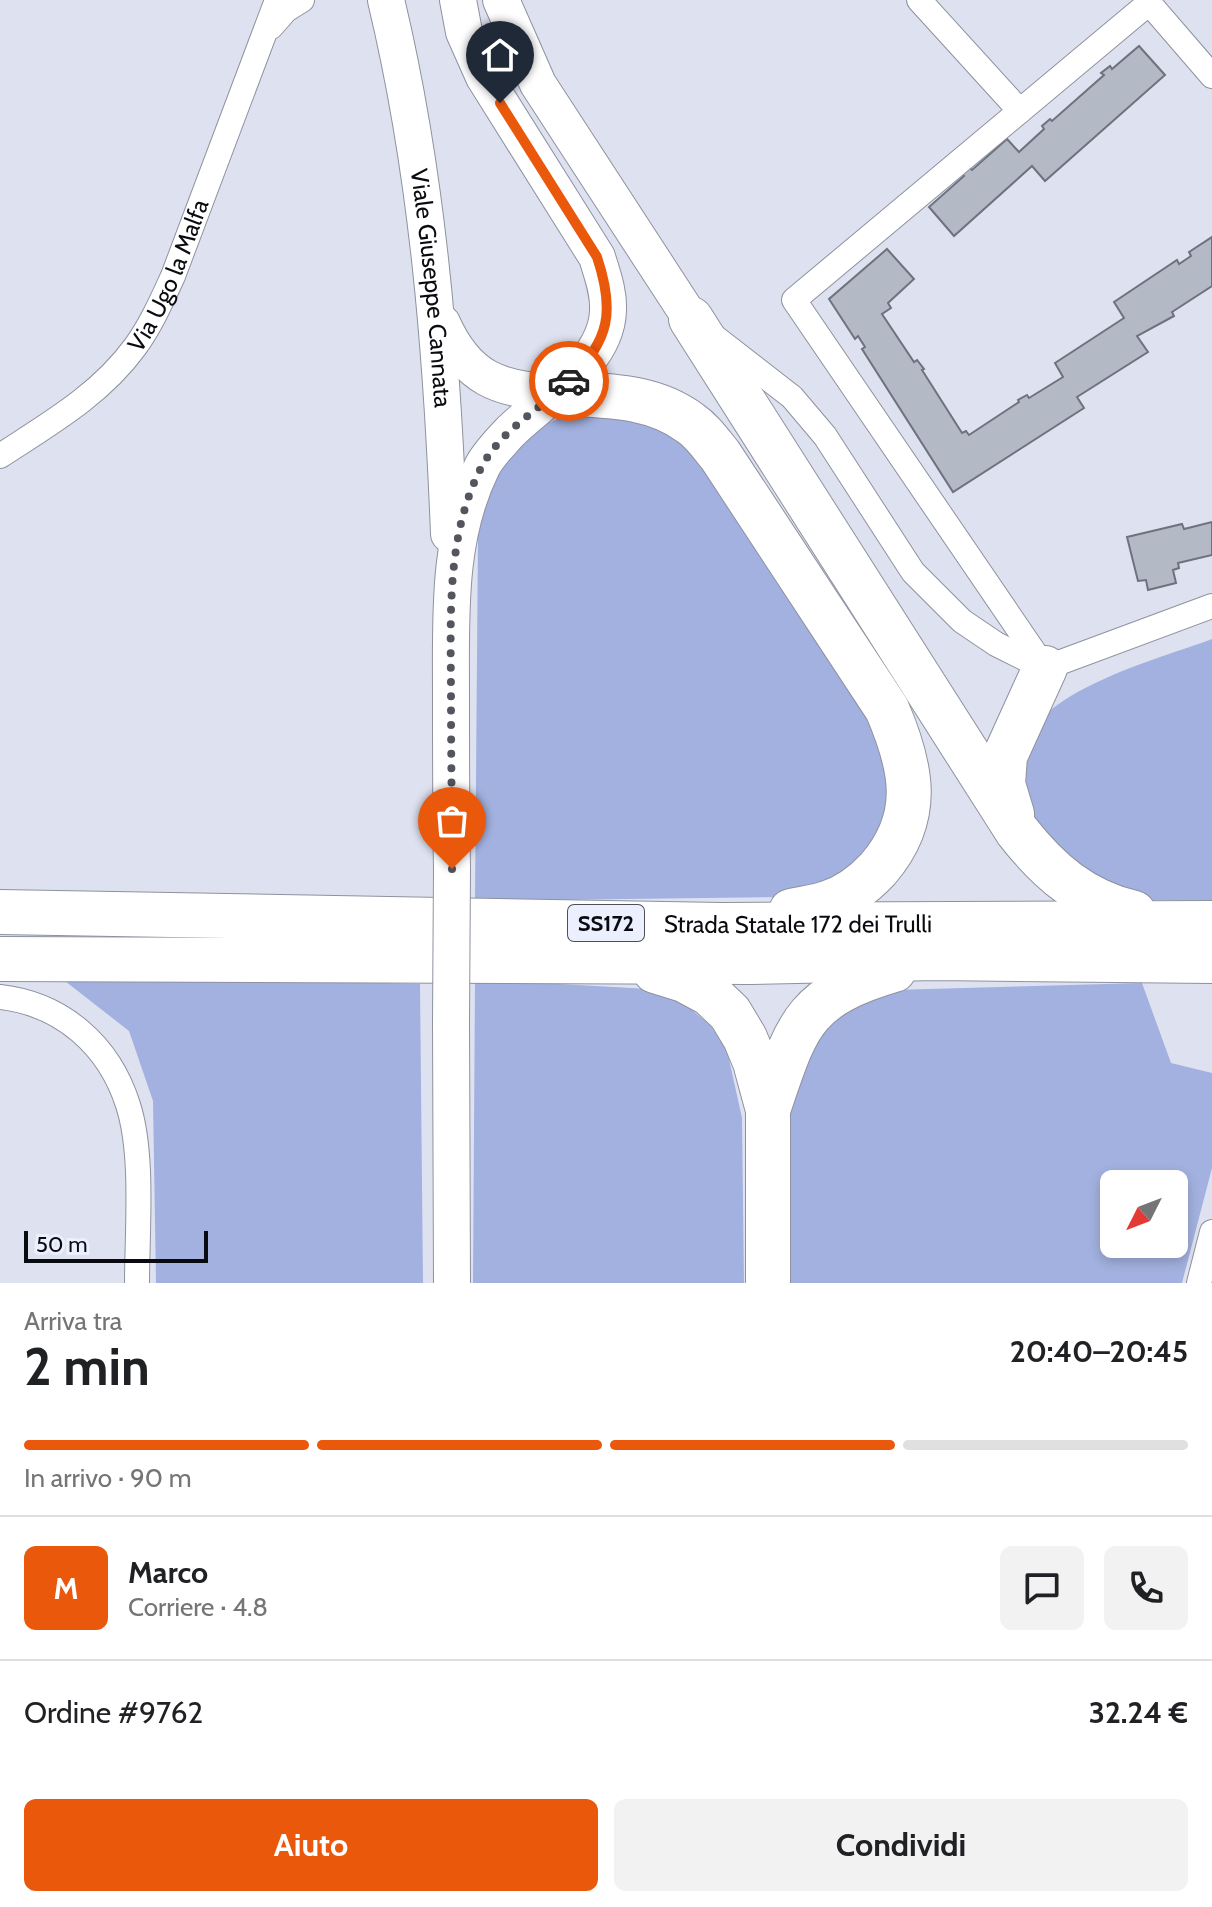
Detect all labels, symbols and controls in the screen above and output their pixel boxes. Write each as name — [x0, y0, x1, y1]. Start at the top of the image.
pin — [466, 21, 534, 103]
icon: home — [478, 33, 522, 77]
street label: Viale Giuseppe Cannata — [405, 167, 458, 409]
street label: Via Ugo la Malfa — [121, 195, 215, 357]
courier — [529, 341, 609, 421]
icon: car — [547, 359, 591, 403]
pin — [418, 787, 486, 869]
icon: bag — [430, 799, 474, 843]
road number: SS172 — [568, 905, 644, 941]
street label: Strada Statale 172 dei Trulli — [664, 909, 932, 939]
north arrow — [1100, 1170, 1188, 1258]
map controls — [1100, 1170, 1188, 1258]
scale bar — [24, 1227, 208, 1263]
text: 50 m — [36, 1231, 88, 1258]
text: Arriva tra — [24, 1305, 122, 1337]
text: 20:40–20:45 — [1010, 1333, 1188, 1370]
text: 2 min — [24, 1335, 150, 1398]
text: In arrivo · 90 m — [24, 1462, 192, 1494]
button: chat — [1000, 1546, 1084, 1630]
button: phone — [1104, 1546, 1188, 1630]
text: Marco — [128, 1554, 208, 1591]
text: M — [54, 1570, 79, 1607]
text: Corriere · 4.8 — [128, 1591, 268, 1623]
text: Ordine #9762 — [24, 1694, 203, 1731]
text: 32.24 € — [1089, 1694, 1188, 1731]
button: Aiuto — [24, 1799, 598, 1891]
button: Condividi — [614, 1799, 1188, 1891]

